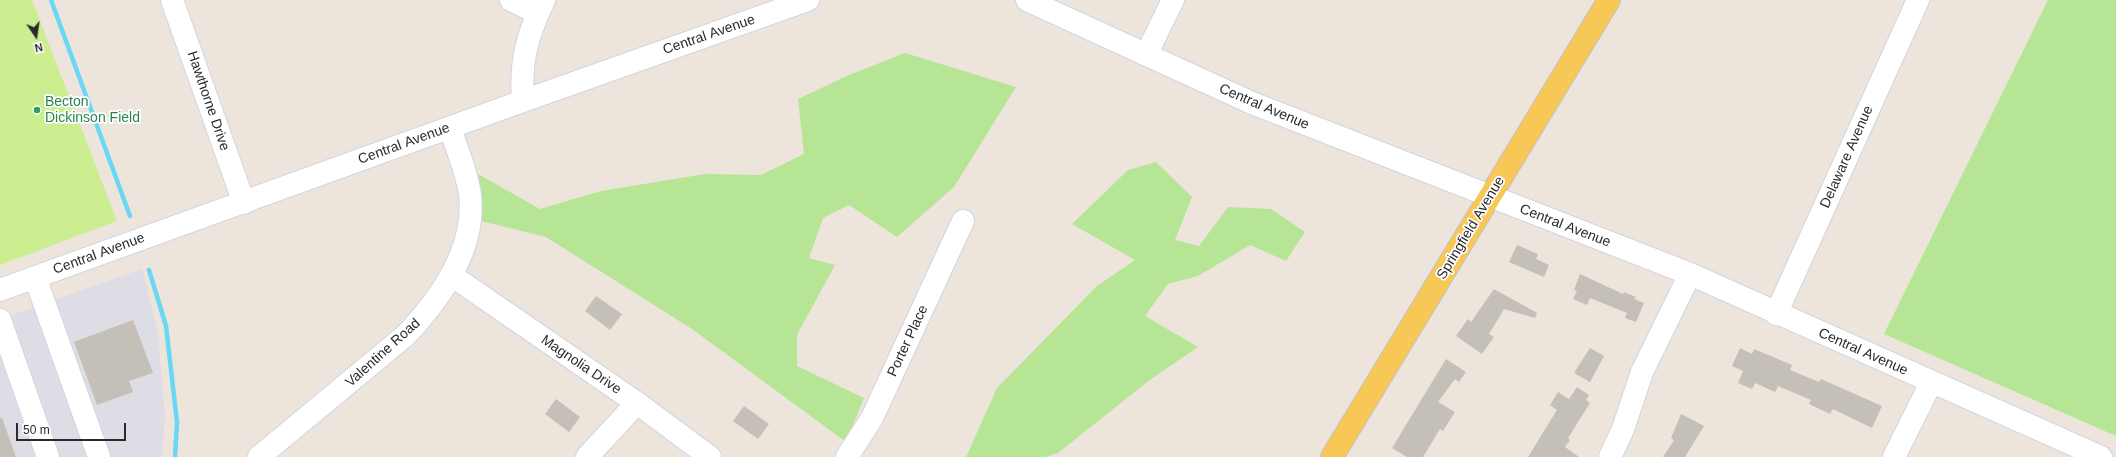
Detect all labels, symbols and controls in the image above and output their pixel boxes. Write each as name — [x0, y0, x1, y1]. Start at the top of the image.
street label: Central Avenue — [661, 11, 757, 59]
north arrow — [16, 16, 56, 56]
text: N — [33, 41, 44, 54]
street label: Hawthorne Drive — [183, 49, 233, 153]
street label: Central Avenue — [1216, 80, 1312, 134]
place label: Becton Dickinson Field — [45, 94, 140, 126]
street label: Delaware Avenue — [1817, 103, 1877, 211]
marker: Becton Dickinson Field — [32, 105, 42, 115]
street label: Central Avenue — [356, 120, 452, 168]
street label: Springfield Avenue — [1434, 173, 1508, 283]
street label: Central Avenue — [1517, 201, 1613, 251]
street label: Central Avenue — [51, 230, 147, 278]
street label: Porter Place — [884, 303, 932, 379]
street label: Valentine Road — [342, 315, 424, 391]
street label: Central Avenue — [1816, 325, 1910, 379]
street label: Magnolia Drive — [538, 332, 624, 398]
scale bar — [18, 415, 128, 441]
text: 50 m — [23, 423, 50, 437]

